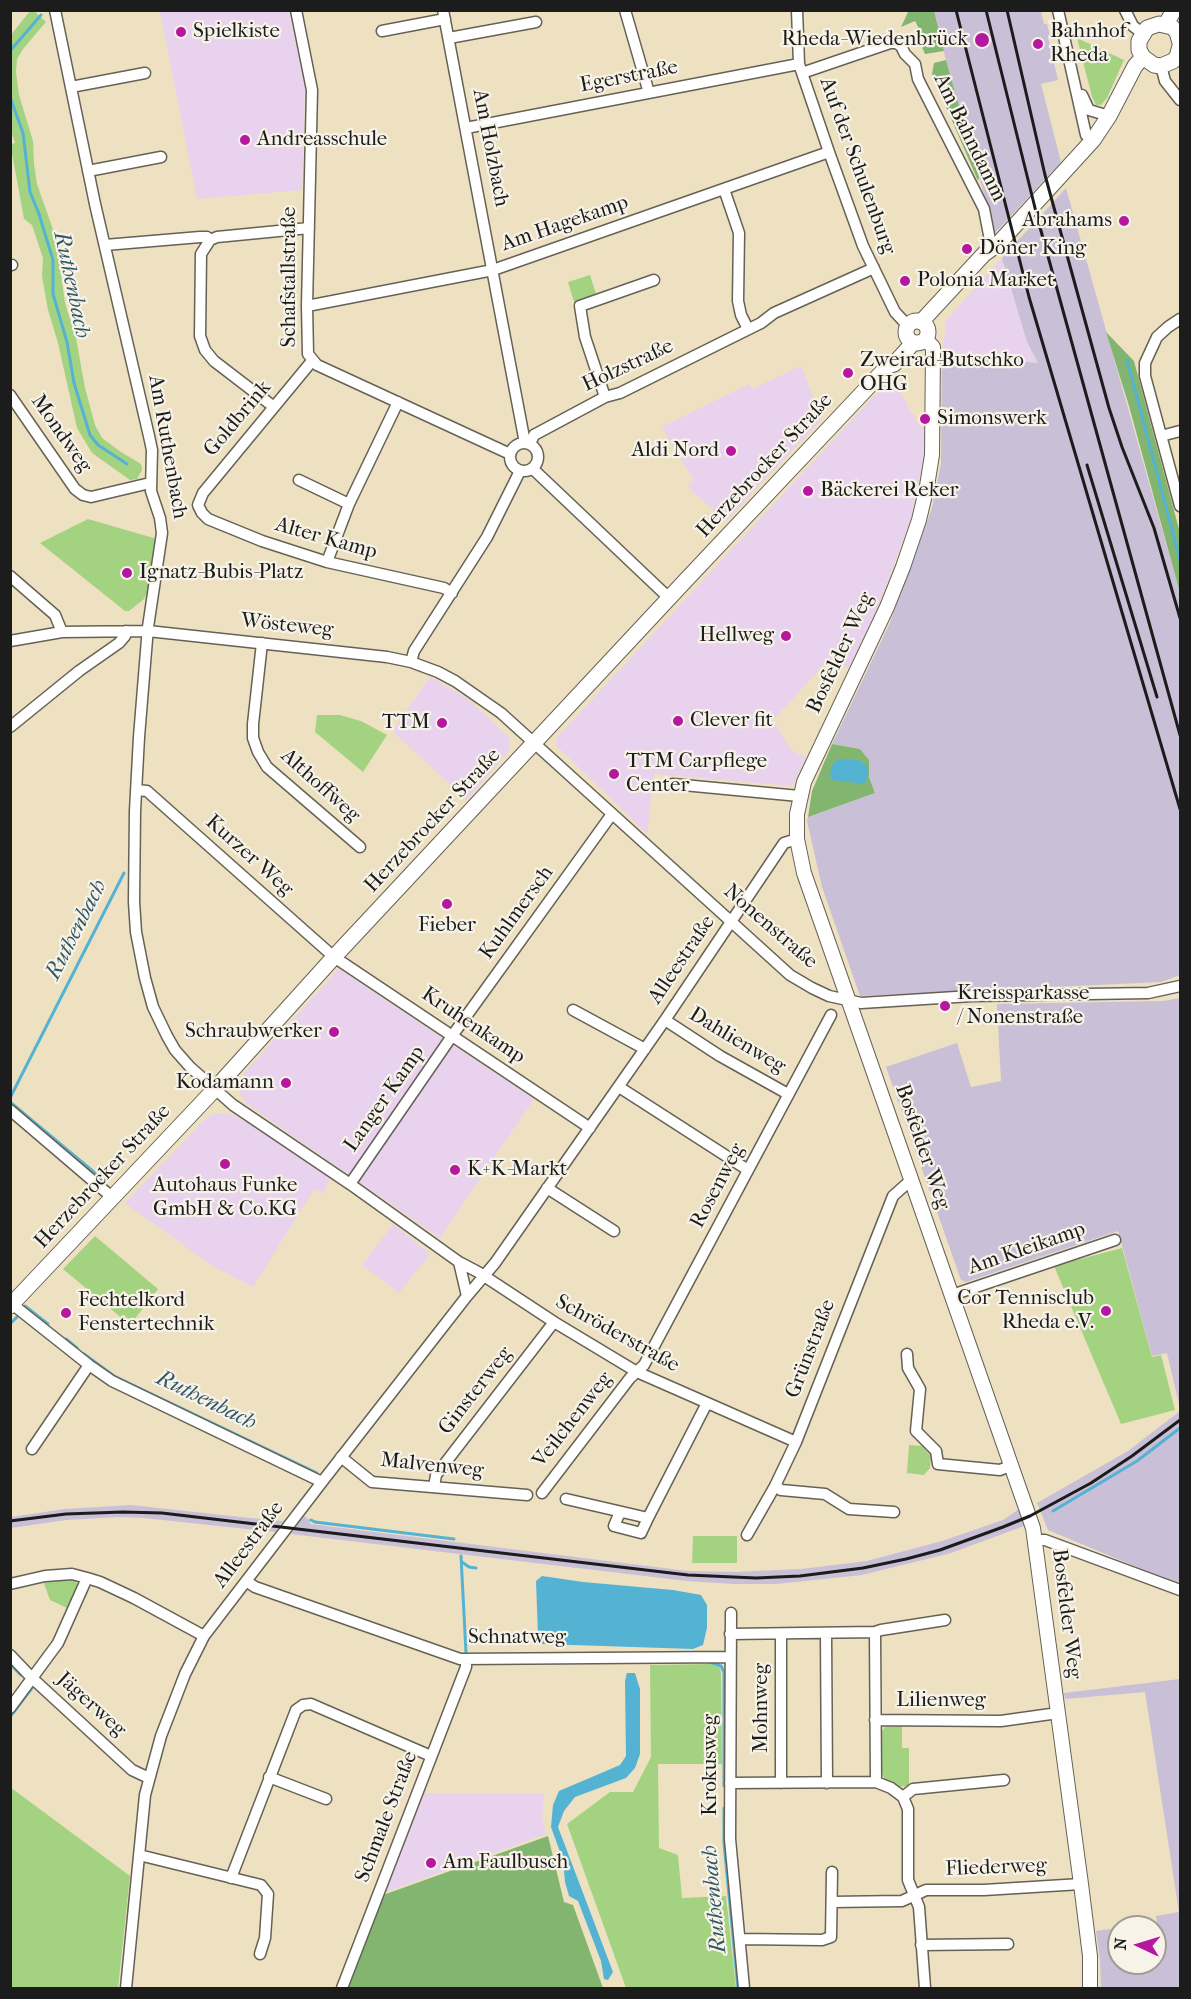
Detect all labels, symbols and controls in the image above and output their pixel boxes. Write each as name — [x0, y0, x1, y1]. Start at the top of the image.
place label: Spielkiste — [193, 19, 280, 45]
place label: Bahnhof Rheda — [1050, 19, 1126, 69]
marker: Spielkiste — [174, 25, 188, 39]
place label: Rheda-Wiedenbrück — [782, 27, 968, 53]
marker: Rheda-Wiedenbrück — [973, 31, 991, 49]
marker: Bahnhof Rheda — [1031, 37, 1045, 51]
street label: Egerstraße — [578, 55, 680, 99]
street label: Am Bahndamm — [927, 70, 1011, 206]
street label: Auf der Schulenburg — [813, 74, 901, 258]
street label: Am Holzbach — [466, 87, 514, 209]
place label: Andreasschule — [257, 127, 387, 153]
marker: Andreasschule — [238, 133, 252, 147]
street label: Am Hagekamp — [498, 190, 632, 258]
street label: Schafstallstraße — [277, 207, 303, 347]
place label: Abrahams — [1022, 208, 1112, 234]
marker: Abrahams — [1117, 214, 1131, 228]
water label: Ruthenbach — [47, 229, 95, 341]
place label: Döner King — [979, 236, 1086, 262]
marker: Döner King — [960, 242, 974, 256]
place label: Polonia Market — [917, 268, 1055, 294]
marker: Polonia Market — [898, 274, 912, 288]
street label: Holzstraße — [578, 334, 678, 398]
place label: Zweirad-Butschko OHG — [860, 348, 1024, 398]
marker: Zweirad-Butschko OHG — [841, 366, 855, 380]
street label: Am Ruthenbach — [142, 373, 192, 521]
street label: Goldbrink — [199, 376, 277, 462]
street label: Herzebrocker Straße — [692, 389, 838, 543]
street label: Mondweg — [25, 390, 97, 478]
place label: Simonswerk — [937, 406, 1047, 432]
marker: Simonswerk — [918, 412, 932, 426]
place label: Aldi Nord — [631, 438, 719, 464]
marker: Aldi Nord — [724, 444, 738, 458]
place label: Bäckerei Reker — [820, 478, 958, 504]
marker: Bäckerei Reker — [801, 484, 815, 498]
street label: Alter Kamp — [272, 512, 380, 566]
place label: Ignatz-Bubis-Platz — [139, 560, 303, 586]
marker: Ignatz-Bubis-Platz — [120, 566, 134, 580]
street label: Bosfelder Weg — [802, 588, 880, 718]
street label: Wösteweg — [239, 609, 335, 643]
place label: Hellweg — [699, 623, 774, 649]
marker: Hellweg — [779, 629, 793, 643]
place label: Clever fit — [690, 708, 773, 734]
place label: TTM — [382, 710, 430, 736]
marker: Clever fit — [671, 714, 685, 728]
marker: TTM — [435, 716, 449, 730]
street label: Althoffweg — [275, 744, 365, 828]
street label: Herzebrocker Straße — [360, 744, 506, 898]
place label: TTM Carpflege Center — [626, 749, 767, 799]
marker: TTM Carpflege Center — [607, 767, 621, 781]
street label: Kurzer Weg — [200, 810, 298, 902]
street label: Kuhlmersch — [475, 861, 559, 965]
water label: Ruthenbach — [41, 876, 113, 984]
street label: Nonenstraße — [718, 879, 822, 975]
marker: Fieber — [440, 897, 454, 911]
street label: Alleestraße — [643, 911, 721, 1009]
place label: Fieber — [418, 913, 476, 939]
place label: Kreissparkasse / Nonenstraße — [957, 981, 1089, 1031]
street label: Kruhenkamp — [416, 982, 530, 1070]
marker: Kreissparkasse / Nonenstraße — [938, 999, 952, 1013]
street label: Dahlienweg — [684, 1002, 790, 1080]
place label: Schraubwerker — [185, 1019, 322, 1045]
marker: Schraubwerker — [327, 1025, 341, 1039]
street label: Langer Kamp — [339, 1041, 431, 1157]
place label: Kodamann — [176, 1070, 274, 1096]
marker: Kodamann — [279, 1076, 293, 1090]
street label: Bosfelder Weg — [889, 1081, 955, 1213]
street label: Herzebrocker Straße — [30, 1100, 176, 1254]
street label: Rosenweg — [685, 1139, 751, 1233]
marker: Autohaus Funke GmbH & Co.KG — [218, 1157, 232, 1171]
place label: K+K-Markt — [467, 1157, 567, 1183]
marker: K+K-Markt — [448, 1163, 462, 1177]
place label: Autohaus Funke GmbH & Co.KG — [153, 1173, 297, 1223]
street label: Am Kleikamp — [965, 1217, 1089, 1281]
place label: Cor Tennisclub Rheda e.V. — [957, 1286, 1094, 1336]
place label: Fechtelkord Fenstertechnik — [78, 1288, 214, 1338]
street label: Schröderstraße — [551, 1290, 683, 1378]
street label: Grünstraße — [781, 1296, 841, 1402]
marker: Cor Tennisclub Rheda e.V. — [1099, 1304, 1113, 1318]
marker: Fechtelkord Fenstertechnik — [59, 1306, 73, 1320]
street label: Ginsterweg — [434, 1342, 518, 1440]
water label: Ruthenbach — [152, 1365, 260, 1437]
street label: Veilchenweg — [528, 1367, 618, 1473]
street label: Malvenweg — [379, 1448, 485, 1484]
street label: Alleestraße — [208, 1497, 290, 1593]
street label: Bosfelder Weg — [1046, 1548, 1086, 1680]
street label: Schnatweg — [468, 1625, 566, 1651]
street label: Mohnweg — [749, 1663, 775, 1753]
street label: Jägerweg — [51, 1667, 131, 1743]
street label: Lilienweg — [896, 1688, 986, 1714]
street label: Krokusweg — [698, 1714, 724, 1816]
street label: Schmale Straße — [350, 1748, 424, 1886]
water label: Ruthenbach — [697, 1844, 733, 1954]
place label: Am Faulbusch — [443, 1850, 568, 1876]
street label: Fliederweg — [945, 1854, 1047, 1882]
marker: Am Faulbusch — [424, 1856, 438, 1870]
north arrow — [1107, 1915, 1167, 1975]
text: N — [1111, 1937, 1130, 1951]

